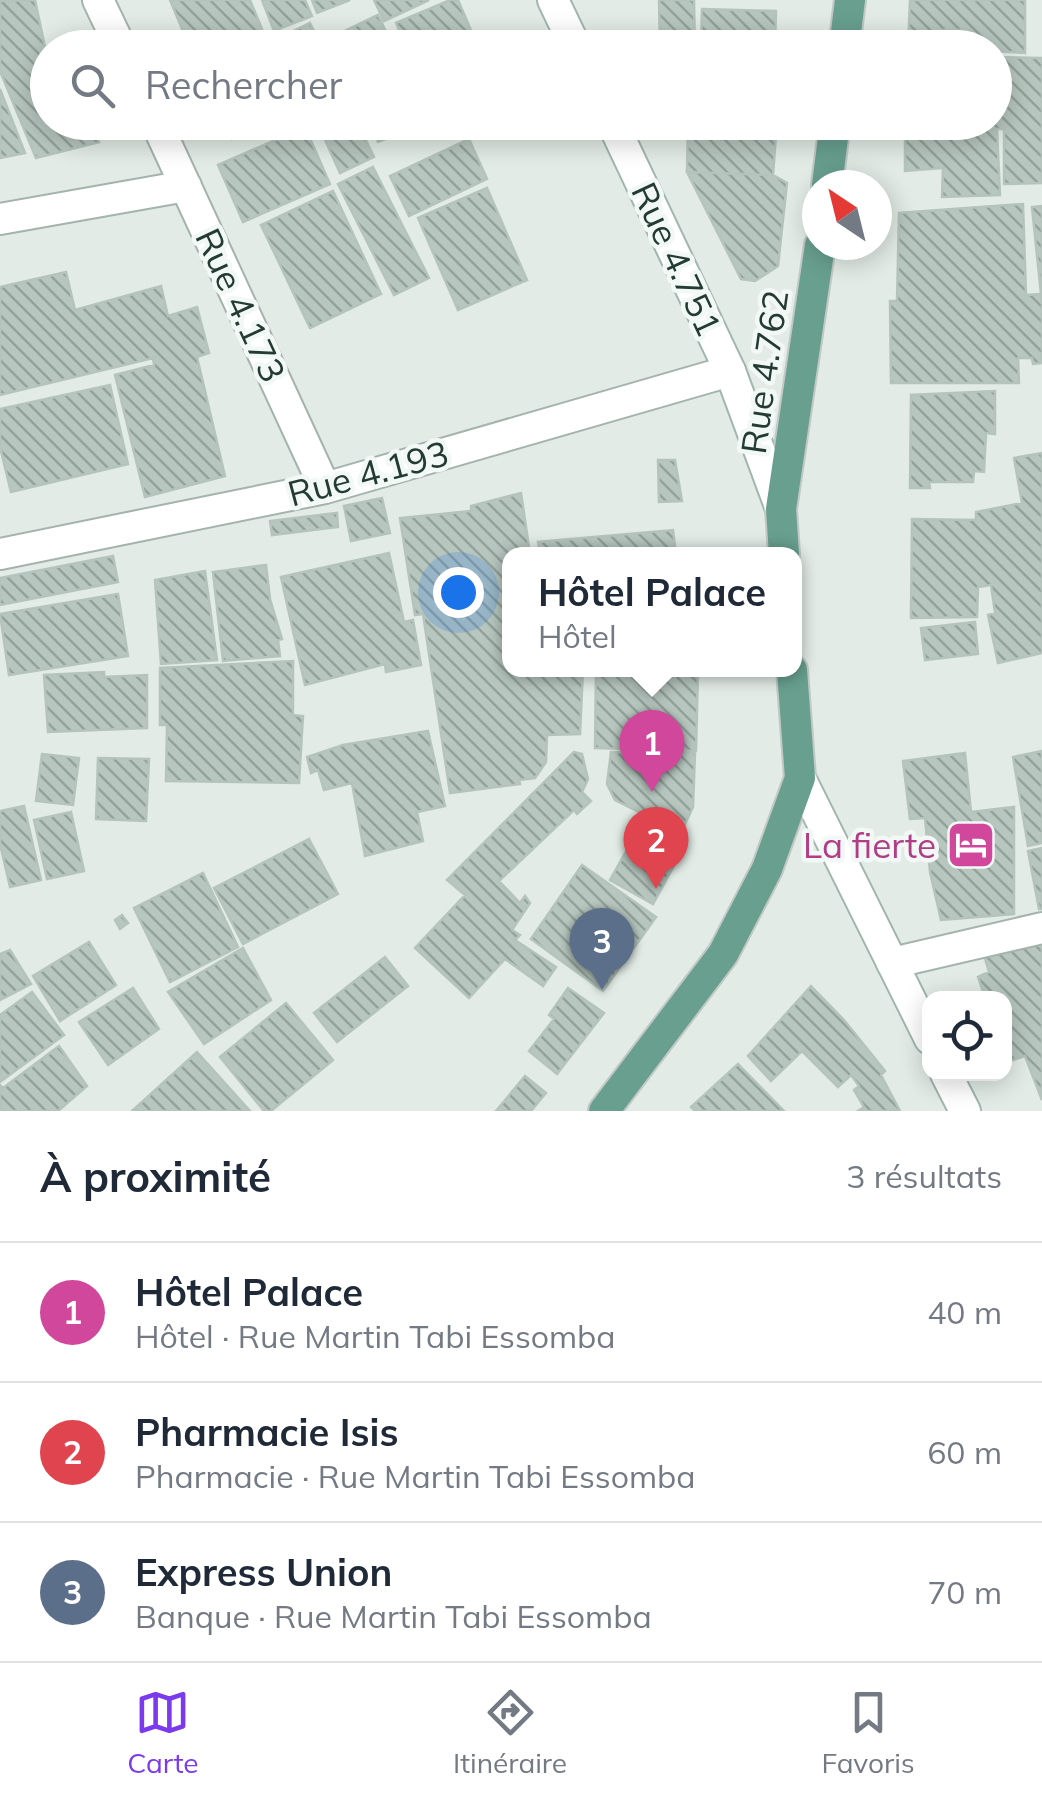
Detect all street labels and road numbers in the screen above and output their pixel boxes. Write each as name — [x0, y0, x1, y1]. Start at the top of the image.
street label: Rue 4.751 — [622, 175, 732, 343]
street label: Rue 4.173 — [186, 221, 296, 389]
street label: Rue 4.762 — [731, 287, 797, 457]
street label: Rue 4.193 — [283, 430, 453, 516]

